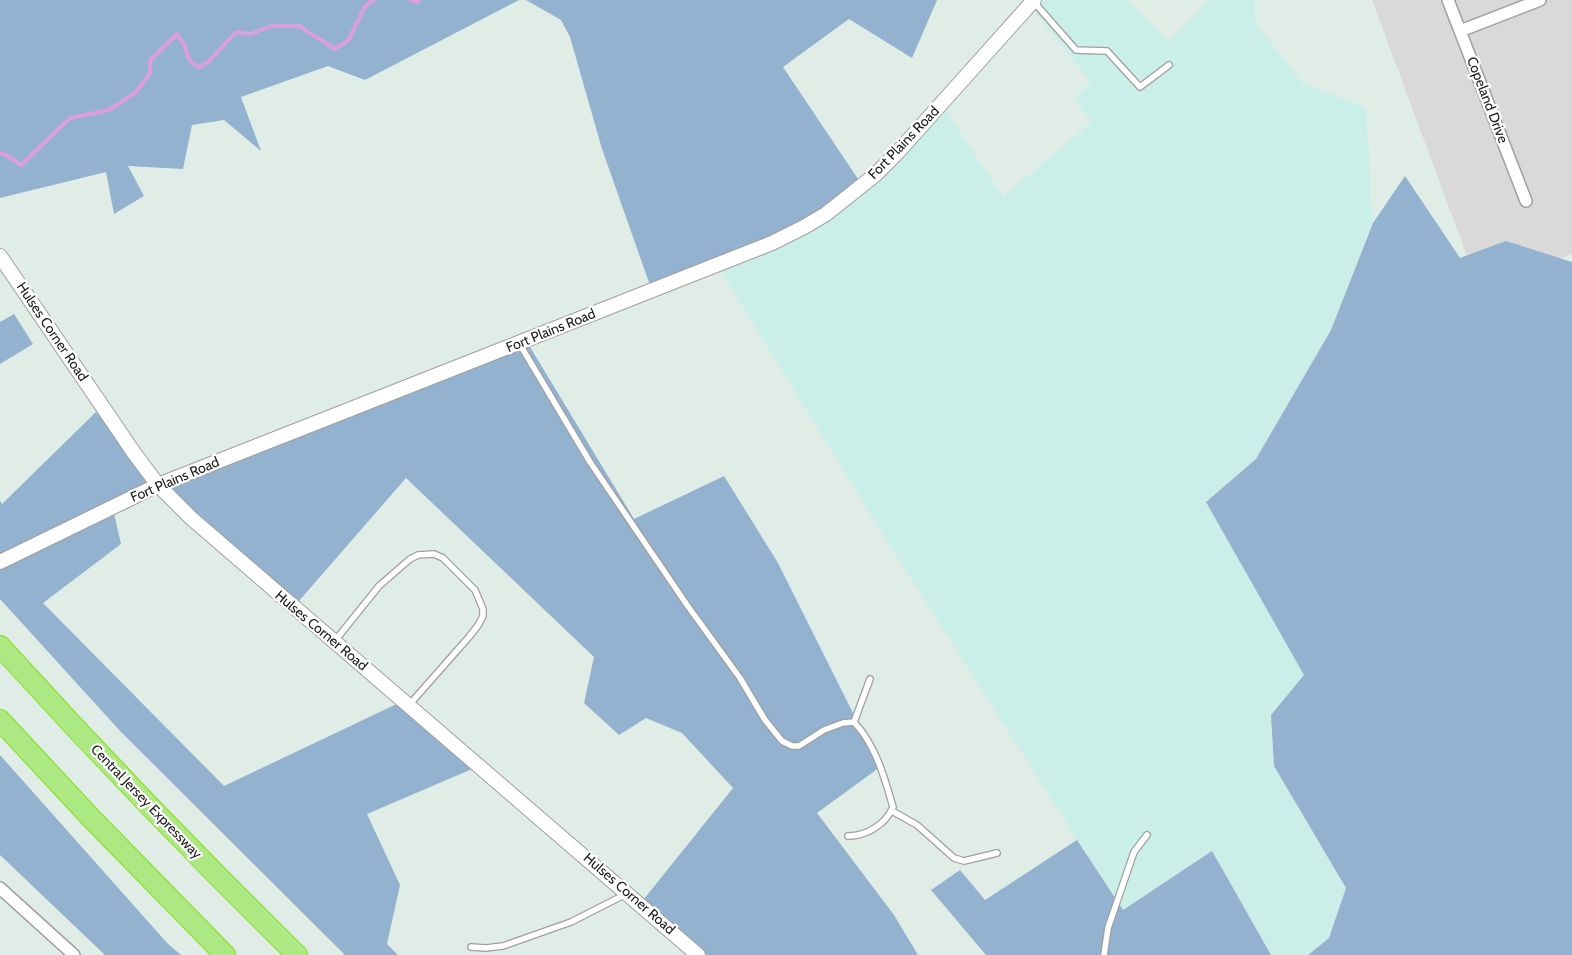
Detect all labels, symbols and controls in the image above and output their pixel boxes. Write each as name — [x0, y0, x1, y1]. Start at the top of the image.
street label: Copeland Drive — [1463, 54, 1511, 146]
street label: Fort Plains Road — [865, 103, 943, 183]
street label: Hulses Corner Road — [13, 279, 91, 385]
street label: Fort Plains Road — [504, 305, 598, 357]
street label: Fort Plains Road — [128, 454, 222, 506]
street label: Hulses Corner Road — [271, 587, 371, 675]
street label: Central Jersey Expressway — [87, 741, 205, 863]
street label: Hulses Corner Road — [580, 850, 678, 938]

